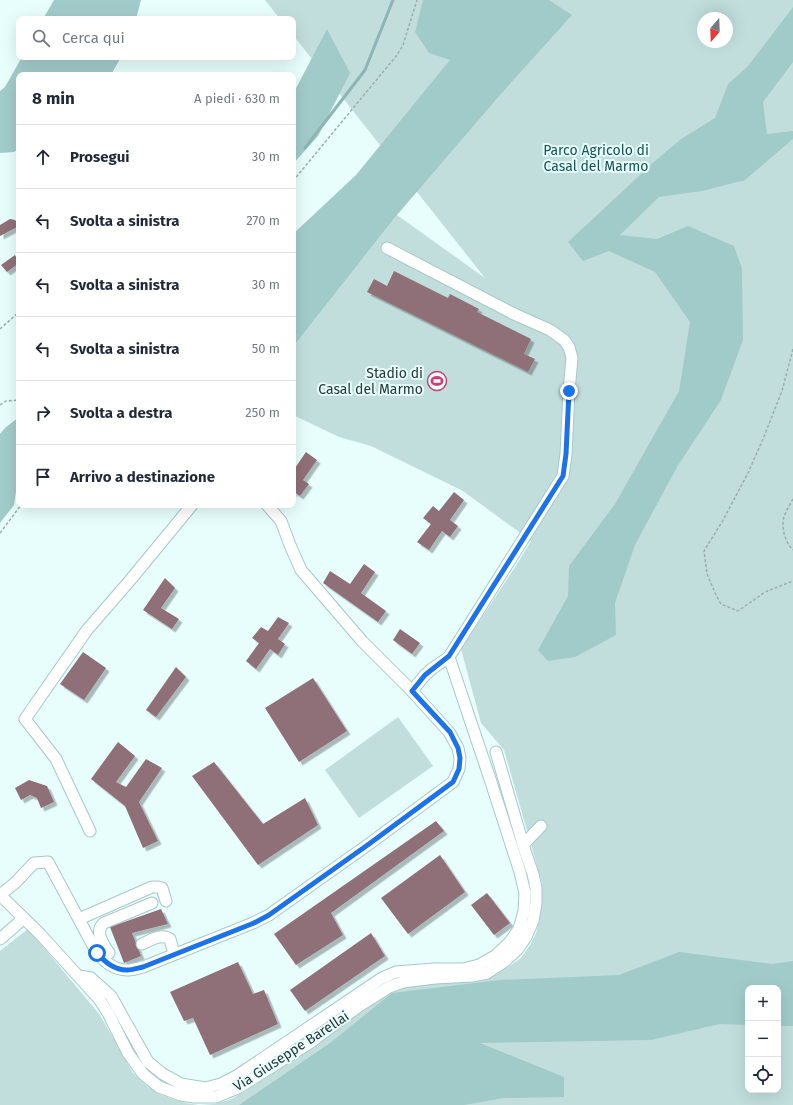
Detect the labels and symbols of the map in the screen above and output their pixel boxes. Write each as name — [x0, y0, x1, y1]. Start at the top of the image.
north arrow — [697, 12, 733, 48]
park label: Parco Agricolo di Casal del Marmo — [543, 142, 649, 175]
place label: Stadio di Casal del Marmo — [318, 365, 423, 398]
sports icon: Stadio di Casal del Marmo — [426, 370, 448, 392]
route end — [560, 382, 578, 400]
route start — [88, 944, 106, 962]
street label: Via Giuseppe Barellai — [230, 1008, 352, 1095]

